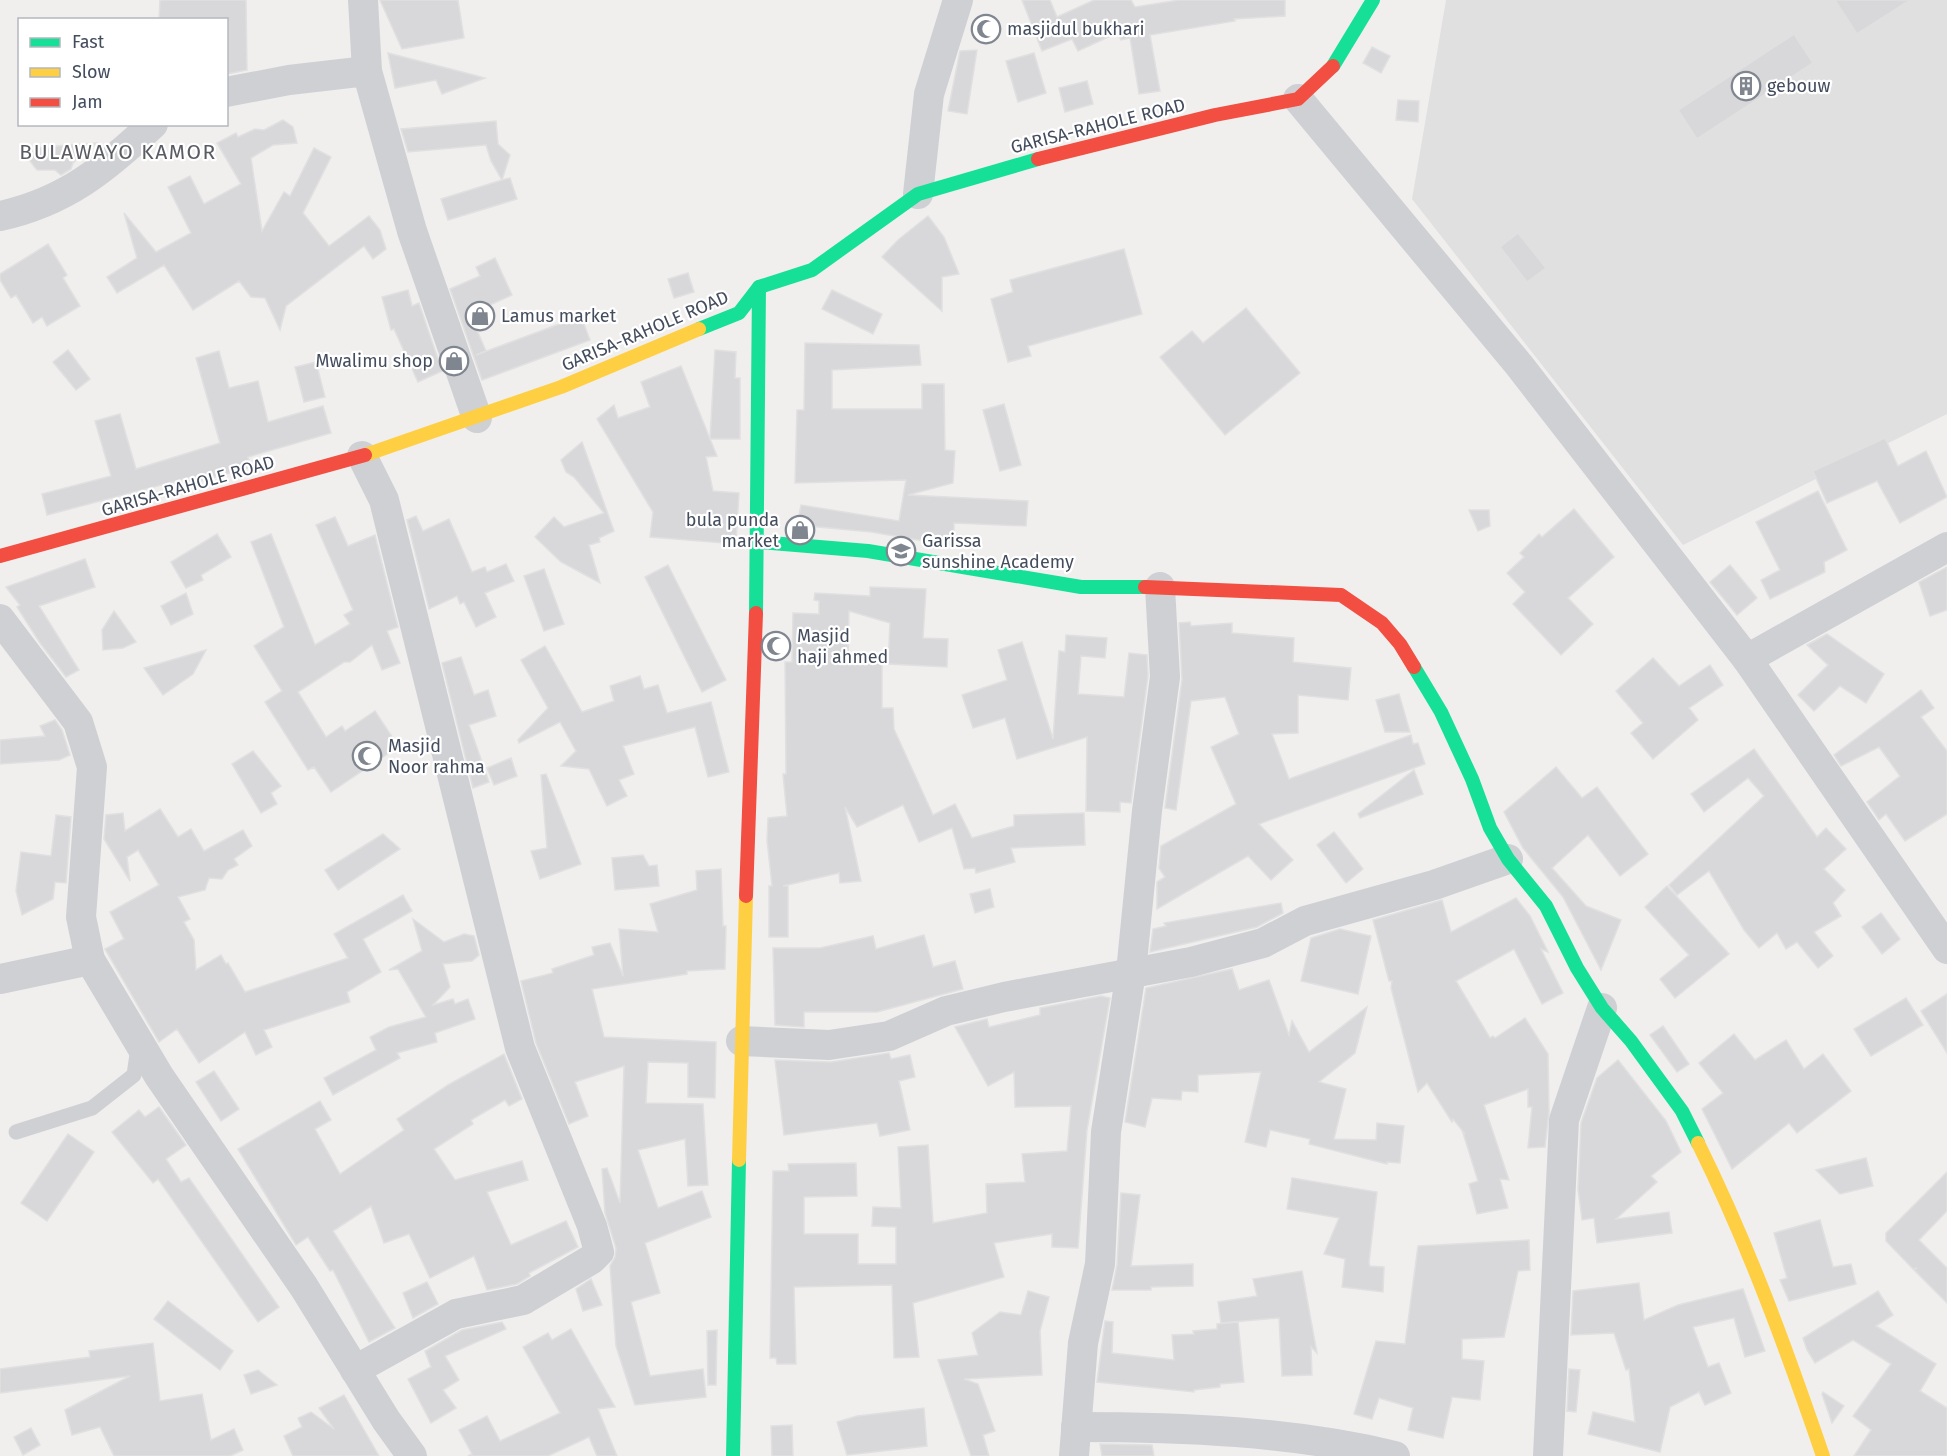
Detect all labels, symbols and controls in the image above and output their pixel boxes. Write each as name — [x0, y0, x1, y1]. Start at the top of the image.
mosque icon: masjidul bukhari — [970, 13, 1002, 45]
legend — [18, 18, 228, 126]
place label: masjidul bukhari — [1007, 18, 1145, 40]
text: Fast — [72, 31, 105, 53]
text: Slow — [72, 61, 111, 83]
building icon: gebouw — [1730, 70, 1762, 102]
place label: gebouw — [1767, 75, 1831, 97]
text: Jam — [72, 91, 103, 113]
street label: GARISA-RAHOLE ROAD — [1008, 94, 1188, 158]
district label: BULAWAYO KAMOR — [19, 139, 217, 165]
street label: GARISA-RAHOLE ROAD — [558, 286, 732, 376]
shop icon: Lamus market — [464, 300, 496, 332]
place label: Lamus market — [501, 305, 617, 327]
shop icon: Mwalimu shop — [438, 345, 470, 377]
place label: Mwalimu shop — [316, 350, 433, 372]
street label: GARISA-RAHOLE ROAD — [99, 451, 277, 521]
place label: bula punda market — [686, 509, 779, 552]
shop icon: bula punda market — [784, 514, 816, 546]
place label: Garissa sunshine Academy — [922, 530, 1074, 573]
school or university icon: Garissa sunshine Academy — [885, 535, 917, 567]
place label: Masjid haji ahmed — [797, 625, 888, 668]
mosque icon: Masjid haji ahmed — [760, 630, 792, 662]
place label: Masjid Noor rahma — [388, 735, 485, 778]
mosque icon: Masjid Noor rahma — [351, 740, 383, 772]

